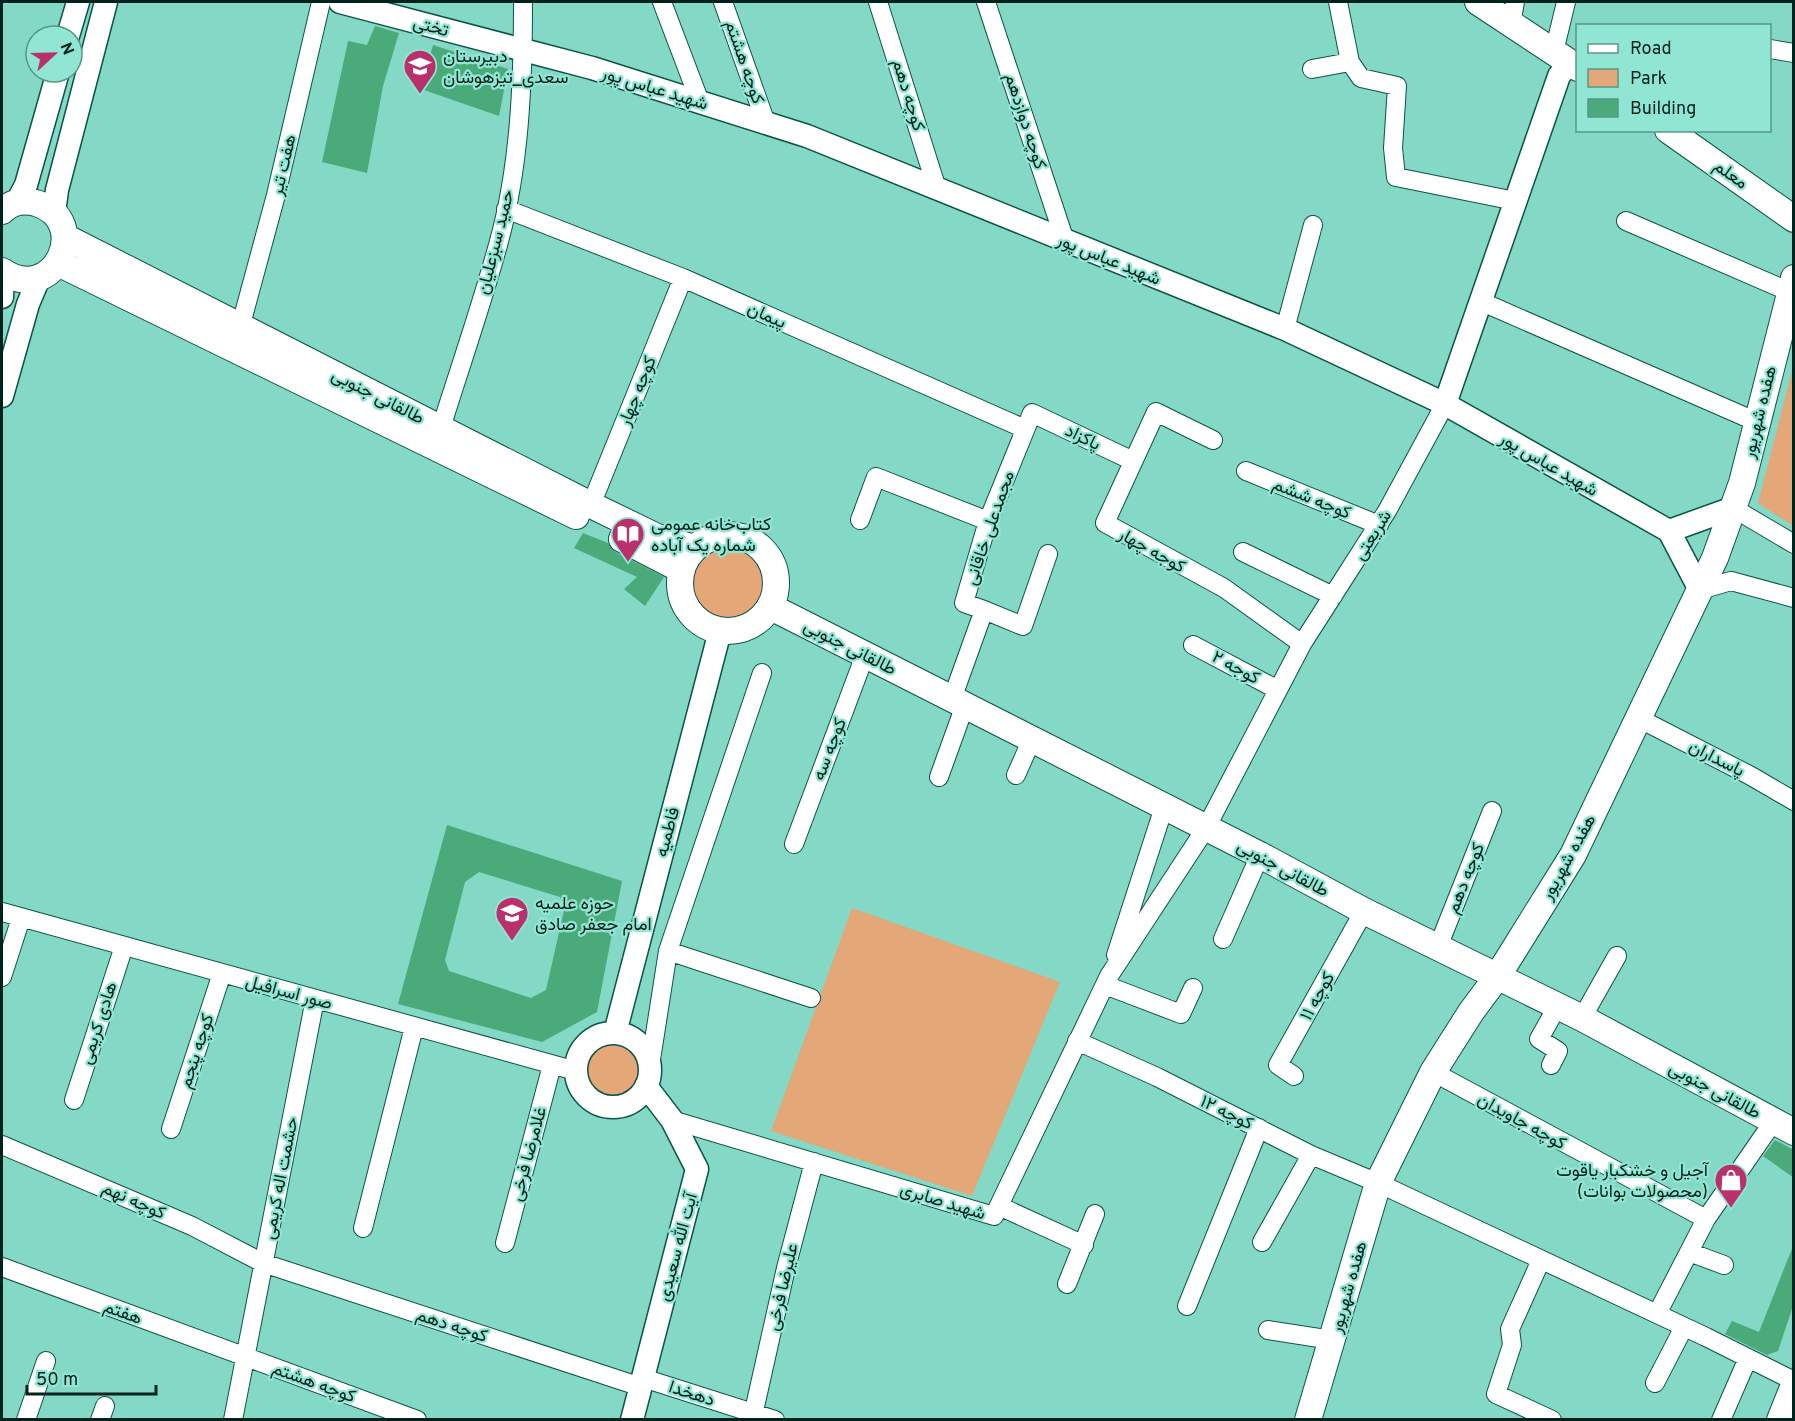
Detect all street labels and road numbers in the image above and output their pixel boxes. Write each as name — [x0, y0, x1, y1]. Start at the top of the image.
street label: تختی — [410, 12, 451, 43]
street label: کوچه هشتم — [719, 18, 769, 107]
street label: کوچه دهم — [886, 57, 929, 134]
street label: شهید عباس پور — [598, 62, 711, 117]
street label: کوچه دوازدهم — [998, 70, 1051, 172]
street label: هفت تیر — [266, 133, 303, 199]
street label: معلم — [1708, 155, 1752, 195]
street label: حمید سبزعلیان — [472, 188, 521, 297]
street label: شهید عباس پور — [1052, 229, 1164, 292]
street label: پیمان — [743, 298, 789, 335]
street label: کوچه چهار — [614, 353, 663, 431]
street label: طالقانی جنوبی — [327, 364, 428, 431]
street label: هفده شهریور — [1738, 364, 1783, 462]
street label: پاکزاد — [1061, 420, 1104, 457]
street label: شهید عباس پور — [1494, 427, 1602, 503]
street label: مجمدعلی خاقانی — [960, 468, 1021, 589]
street label: کوچه ششم — [1269, 473, 1354, 525]
street label: شریعتی — [1349, 506, 1398, 565]
street label: کوجه چهار — [1113, 523, 1189, 579]
street label: طالقانی جنوبی — [799, 615, 900, 682]
street label: کوجه ۲ — [1207, 646, 1263, 690]
street label: کوچه سه — [808, 715, 853, 784]
street label: پاسداران — [1685, 736, 1748, 783]
street label: فاطمیه — [651, 805, 686, 860]
street label: هفده شهریور — [1536, 811, 1602, 906]
street label: طالقانی جنوبی — [1232, 835, 1332, 903]
street label: کوچه دهم — [1442, 840, 1491, 917]
street label: کوچه ۱۱ — [1296, 968, 1341, 1025]
street label: صور اسرافیل — [243, 971, 335, 1016]
street label: هادی کریمی — [75, 979, 124, 1068]
street label: کوچه پنجم — [175, 1011, 220, 1092]
street label: طالقانی جنوبی — [1664, 1057, 1764, 1125]
street label: کوچه جاویدان — [1473, 1089, 1570, 1156]
street label: کوچه ۱۲ — [1196, 1091, 1257, 1136]
street label: غلامرضا فرخی — [506, 1105, 553, 1204]
street label: حشمت اله کریمی — [258, 1115, 305, 1241]
street label: کوچه نهم — [98, 1177, 169, 1226]
street label: شهید صابری — [897, 1179, 988, 1226]
street label: آیت الله سعیدی — [652, 1189, 704, 1304]
street label: هفده شهریور — [1325, 1239, 1374, 1337]
street label: علیرضا فرخی — [762, 1241, 805, 1333]
street label: هفتم — [100, 1296, 145, 1331]
street label: کوچه دهم — [413, 1304, 490, 1349]
street label: کوچه هشتم — [269, 1358, 358, 1409]
street label: دهخدا — [666, 1376, 718, 1413]

